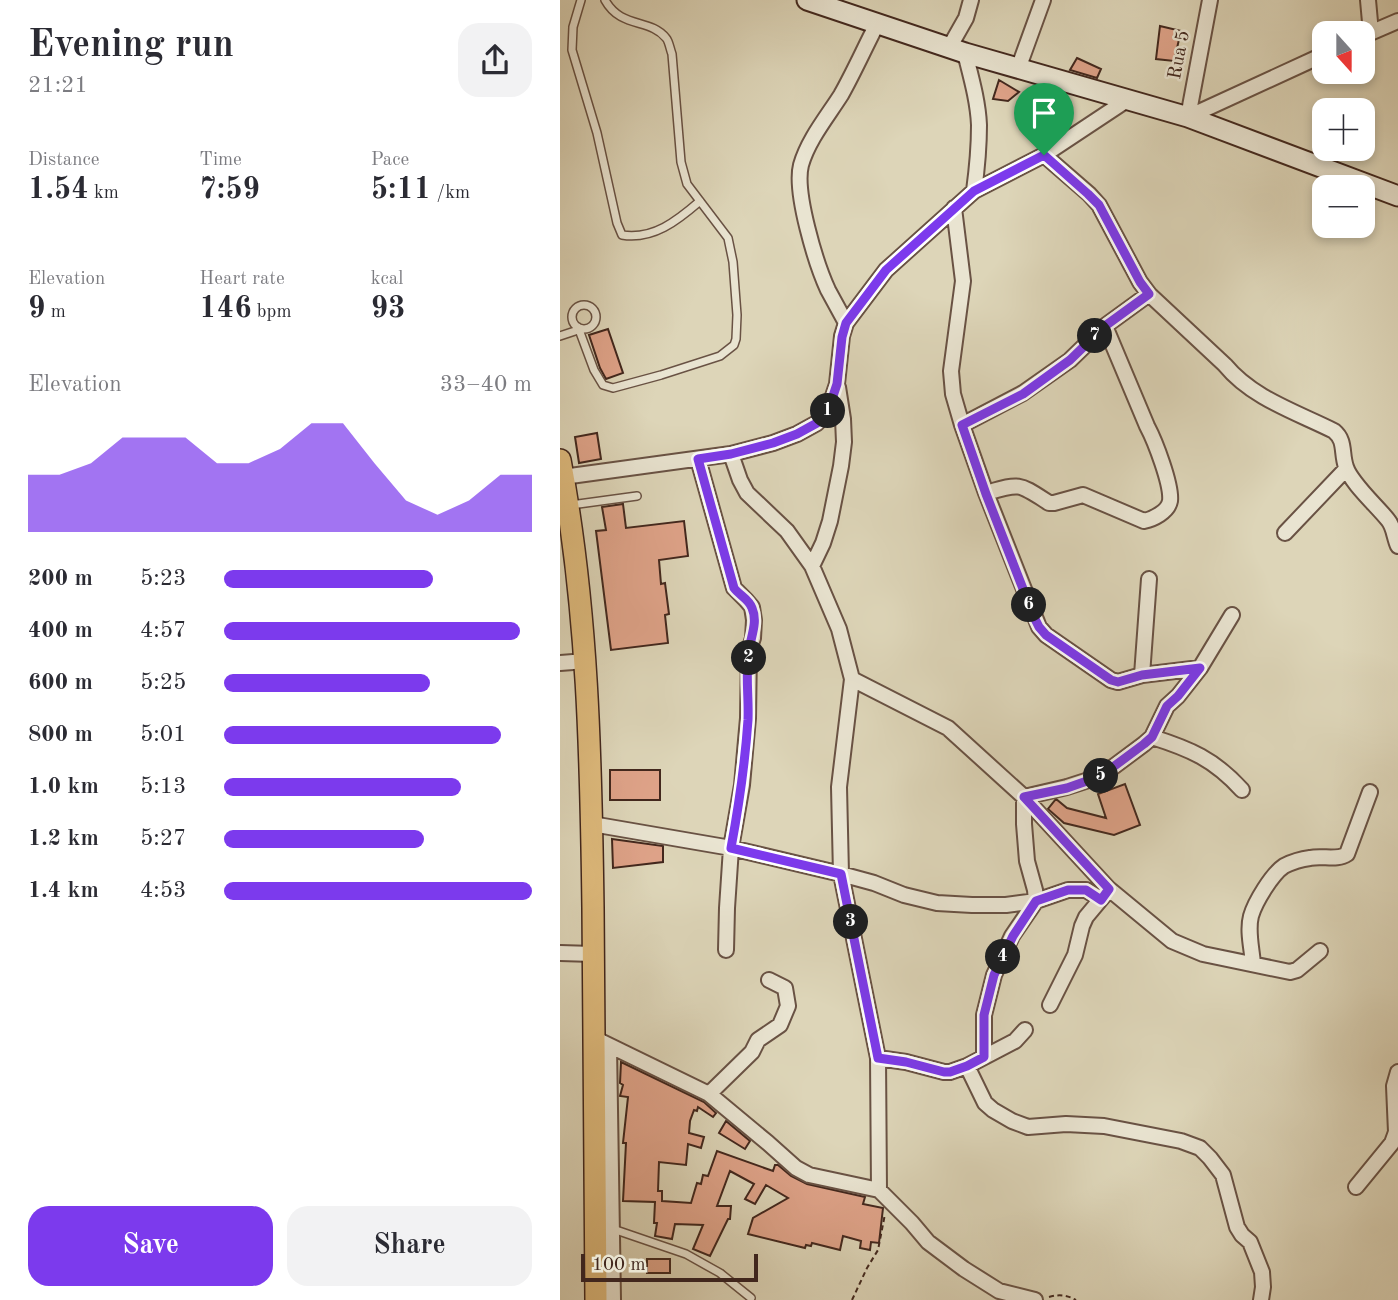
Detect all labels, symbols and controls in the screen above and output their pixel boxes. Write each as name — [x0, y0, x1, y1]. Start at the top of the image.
north arrow — [1312, 21, 1376, 84]
map controls — [1312, 21, 1375, 238]
button: share — [458, 23, 532, 97]
text: Evening run — [28, 27, 234, 65]
street label: Rua 5 — [1166, 29, 1194, 81]
text: 21:21 — [28, 74, 88, 97]
pin — [1014, 83, 1074, 155]
icon: arrive — [1025, 94, 1063, 132]
button: + — [1312, 98, 1375, 161]
text: Distance — [28, 151, 100, 170]
text: Time — [199, 151, 242, 170]
text: Pace — [371, 151, 409, 170]
text: 1.54 — [28, 175, 89, 205]
text: 7:59 — [199, 175, 260, 205]
text: 5:11 — [371, 175, 431, 205]
button: − — [1312, 175, 1375, 238]
text: km — [89, 184, 119, 203]
text: /km — [431, 184, 470, 203]
text: Elevation — [28, 270, 105, 289]
text: Heart rate — [199, 270, 285, 289]
text: kcal — [371, 270, 403, 289]
text: 9 — [28, 294, 45, 324]
text: 146 — [199, 294, 252, 324]
text: 93 — [371, 294, 405, 324]
text: m — [45, 303, 66, 322]
text: bpm — [252, 303, 292, 322]
pin: 7 — [1078, 318, 1112, 354]
text: 7 — [1089, 326, 1100, 345]
text: Elevation — [28, 373, 122, 396]
text: 33–40 m — [440, 373, 532, 396]
pin: 1 — [810, 394, 846, 428]
text: 1 — [822, 401, 833, 420]
text: 200 m — [28, 567, 93, 590]
text: 5:23 — [140, 567, 186, 590]
pin: 6 — [1012, 588, 1046, 622]
text: 6 — [1023, 595, 1034, 614]
text: 400 m — [28, 619, 93, 642]
text: 4:57 — [140, 619, 186, 642]
pin: 2 — [732, 640, 766, 676]
text: 2 — [743, 648, 754, 667]
text: 600 m — [28, 671, 93, 694]
text: 5:25 — [140, 671, 186, 694]
text: 800 m — [28, 723, 93, 746]
text: 5:01 — [140, 723, 186, 746]
pin: 5 — [1084, 758, 1118, 794]
text: 5 — [1095, 766, 1106, 785]
text: 1.0 km — [28, 775, 99, 798]
text: 5:13 — [140, 775, 186, 798]
text: 1.2 km — [28, 827, 99, 850]
text: 5:27 — [140, 827, 186, 850]
text: 1.4 km — [28, 879, 99, 902]
text: 4:53 — [140, 879, 186, 902]
pin: 3 — [834, 904, 868, 940]
text: 3 — [845, 912, 856, 931]
pin: 4 — [986, 940, 1020, 974]
text: 4 — [997, 947, 1008, 966]
button: Save — [28, 1206, 273, 1286]
button: Share — [287, 1206, 532, 1286]
scale bar — [581, 1251, 758, 1283]
text: 100 m — [592, 1256, 645, 1275]

